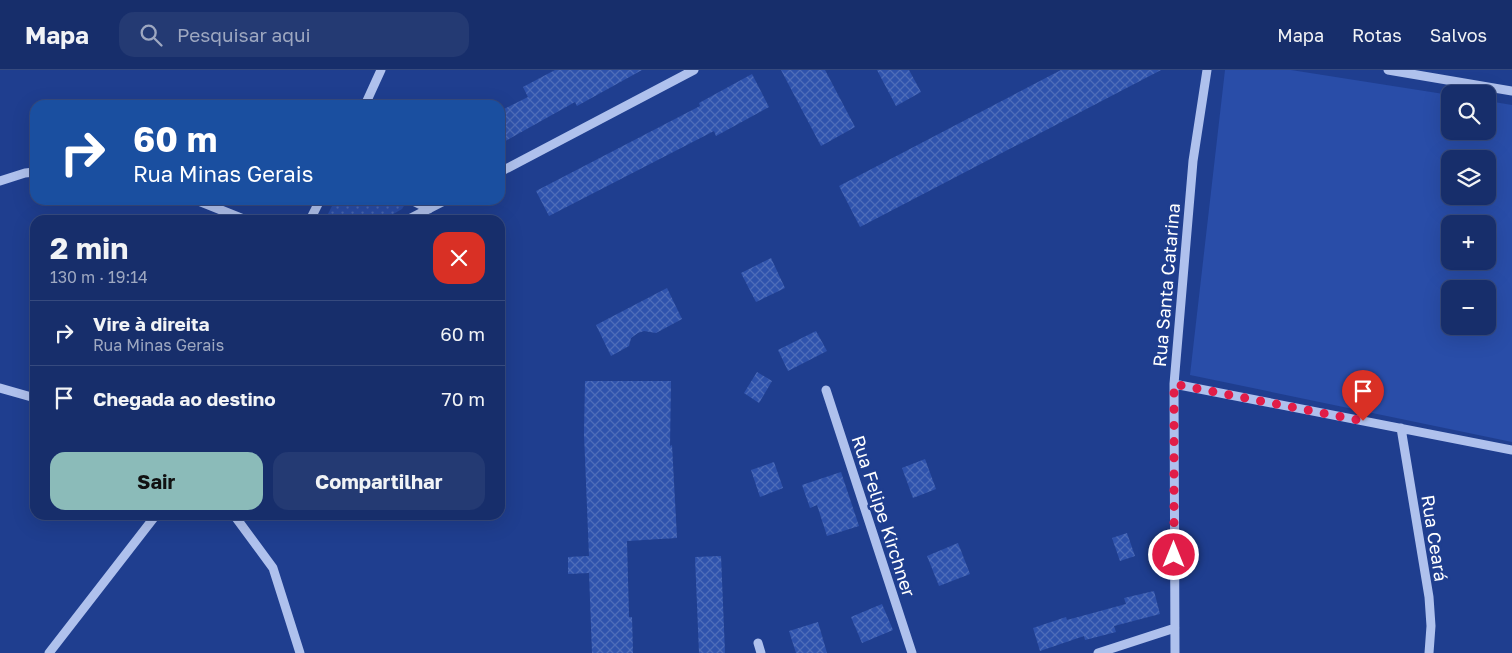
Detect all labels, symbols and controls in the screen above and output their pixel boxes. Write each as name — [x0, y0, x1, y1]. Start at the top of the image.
search box — [119, 12, 469, 57]
text: Mapa — [25, 20, 89, 49]
icon: search — [137, 21, 165, 49]
text: Pesquisar aqui — [177, 23, 311, 46]
text: Mapa — [1277, 24, 1324, 46]
text: Rotas — [1352, 24, 1402, 46]
text: Salvos — [1430, 24, 1487, 46]
map controls — [1441, 85, 1496, 335]
button: search — [1441, 85, 1496, 140]
text: 60 m — [133, 118, 217, 160]
icon: right — [50, 120, 115, 185]
button: layers — [1441, 150, 1496, 205]
text: Rua Minas Gerais — [133, 160, 313, 187]
street label: Rua Santa Catarina — [1148, 202, 1184, 368]
button: + — [1441, 215, 1496, 270]
text: 2 min — [50, 230, 128, 266]
button: close — [433, 232, 485, 284]
text: 130 m · 19:14 — [50, 267, 148, 287]
button: − — [1441, 280, 1496, 335]
text: Vire à direita — [93, 312, 210, 335]
icon: right — [50, 319, 78, 347]
text: 60 m — [440, 322, 485, 345]
text: Rua Minas Gerais — [93, 335, 224, 355]
pin — [1342, 370, 1384, 421]
icon: arrive — [1349, 377, 1377, 405]
icon: arrive — [50, 384, 78, 412]
text: Chegada ao destino — [93, 387, 276, 410]
text: 70 m — [442, 387, 485, 410]
street label: Rua Felipe Kirchner — [848, 432, 920, 600]
button: Sair — [50, 452, 263, 510]
button: Compartilhar — [273, 452, 485, 510]
street label: Rua Ceará — [1417, 493, 1453, 583]
position arrow — [1147, 528, 1199, 580]

